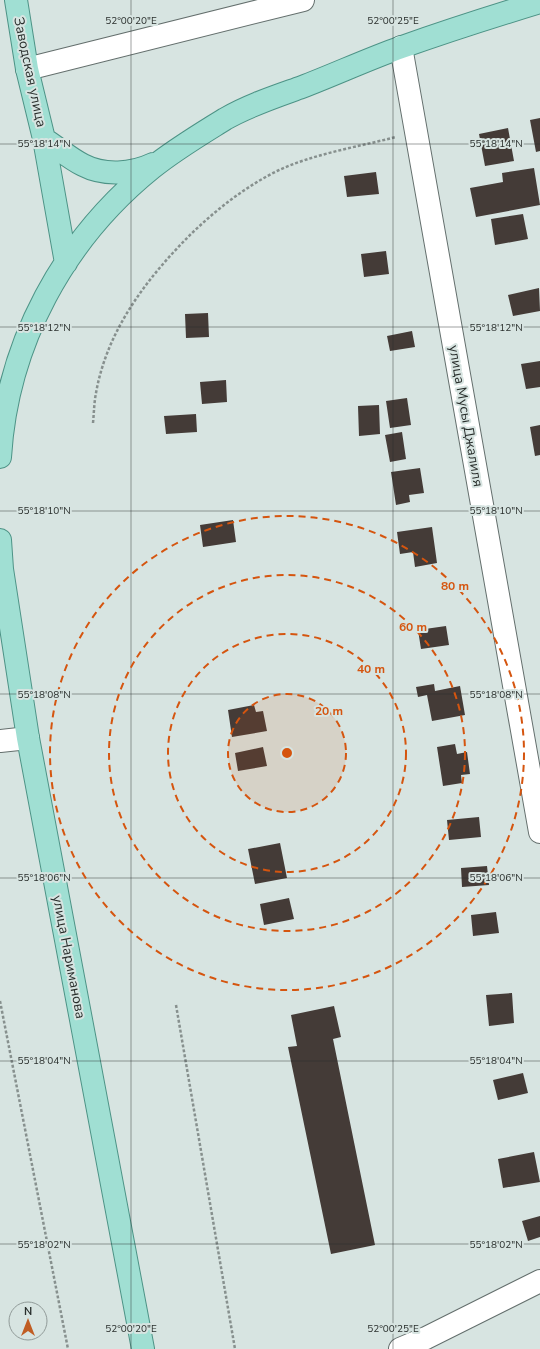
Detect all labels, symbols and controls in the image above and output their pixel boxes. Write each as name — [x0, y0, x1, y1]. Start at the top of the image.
text: 52°00'20"E — [105, 14, 157, 28]
text: 52°00'25"E — [367, 14, 419, 28]
street label: Заводская улица — [9, 15, 51, 129]
text: 55°18'14"N — [17, 137, 71, 151]
text: 55°18'14"N — [469, 137, 523, 151]
text: 55°18'12"N — [17, 321, 71, 335]
text: 55°18'12"N — [469, 321, 523, 335]
street label: улица Мусы Джалиля — [444, 344, 488, 488]
text: 55°18'10"N — [17, 504, 71, 518]
text: 55°18'10"N — [469, 504, 523, 518]
text: 80 m — [441, 578, 469, 594]
text: 60 m — [399, 619, 427, 635]
text: 40 m — [357, 661, 385, 677]
text: 55°18'08"N — [17, 688, 71, 702]
text: 55°18'08"N — [469, 688, 523, 702]
text: 20 m — [315, 703, 343, 719]
centre of rings — [280, 746, 294, 760]
text: 55°18'06"N — [17, 871, 71, 885]
text: 55°18'06"N — [469, 871, 523, 885]
street label: улица Нариманова — [48, 894, 90, 1020]
text: 55°18'04"N — [17, 1054, 71, 1068]
text: 55°18'04"N — [469, 1054, 523, 1068]
text: 55°18'02"N — [17, 1238, 71, 1252]
text: 55°18'02"N — [469, 1238, 523, 1252]
north arrow — [8, 1301, 48, 1341]
text: N — [24, 1304, 32, 1319]
text: 52°00'20"E — [105, 1322, 157, 1336]
text: 52°00'25"E — [367, 1322, 419, 1336]

